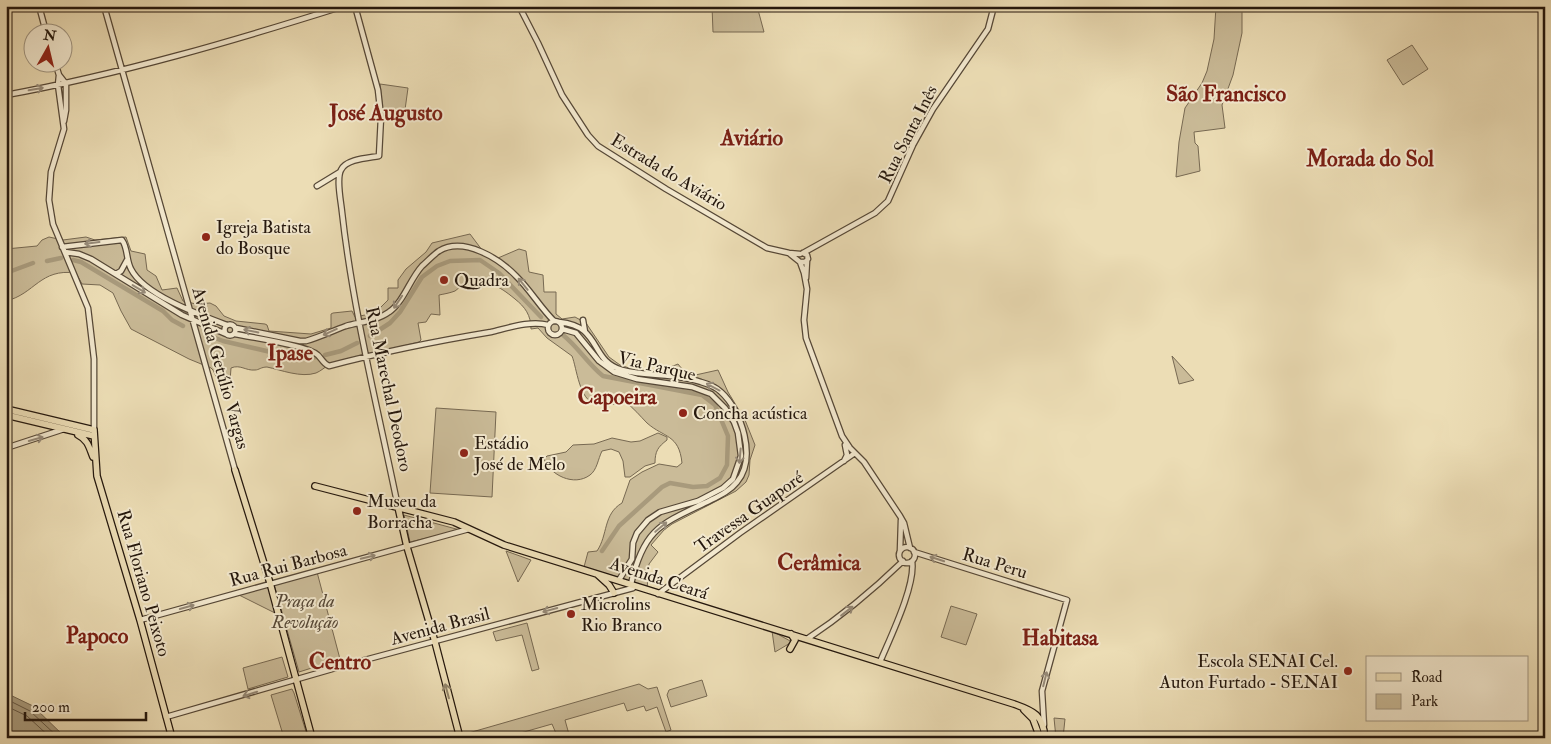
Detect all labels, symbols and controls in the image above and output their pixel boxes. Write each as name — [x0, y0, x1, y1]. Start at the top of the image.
north arrow — [22, 22, 72, 72]
text: N — [41, 26, 58, 45]
district label: São Francisco — [1166, 80, 1286, 108]
street label: Rua Santa Inês — [874, 81, 943, 187]
one-way arrow — [28, 84, 44, 94]
district label: José Augusto — [328, 99, 443, 128]
district label: Aviário — [720, 124, 784, 152]
street label: Estrada do Aviário — [606, 129, 731, 216]
district label: Morada do Sol — [1305, 145, 1434, 173]
place label: Igreja Batista do Bosque — [216, 216, 311, 260]
marker: Igreja Batista do Bosque — [200, 231, 212, 243]
one-way arrow — [85, 238, 101, 248]
place label: Quadra — [454, 269, 509, 292]
marker: Quadra — [438, 274, 450, 286]
one-way arrow — [517, 277, 528, 290]
street label: Avenida Getúlio Vargas — [186, 284, 255, 452]
one-way arrow — [131, 285, 145, 295]
one-way arrow — [393, 295, 403, 309]
street label: Rua Marechal Deodoro — [360, 304, 417, 474]
one-way arrow — [243, 326, 259, 335]
one-way arrow — [323, 328, 338, 338]
district label: Ipase — [267, 339, 314, 368]
street label: Via Parque — [616, 346, 698, 387]
one-way arrow — [706, 382, 720, 392]
district label: Capoeira — [577, 383, 657, 412]
place label: Concha acústica — [693, 402, 808, 425]
marker: Concha acústica — [677, 407, 689, 419]
place label: Estádio José de Melo — [473, 432, 565, 476]
one-way arrow — [27, 434, 43, 444]
marker: Estádio José de Melo — [458, 447, 470, 459]
one-way arrow — [735, 448, 744, 464]
street label: Travessa Guaporé — [690, 466, 809, 558]
place label: Museu da Borracha — [367, 490, 437, 534]
marker: Museu da Borracha — [351, 505, 363, 517]
street label: Rua Floriano Peixoto — [112, 507, 176, 659]
one-way arrow — [654, 521, 667, 533]
street label: Rua Rui Barbosa — [227, 539, 350, 592]
street label: Rua Peru — [960, 543, 1030, 584]
district label: Cerâmica — [777, 549, 862, 577]
street label: Avenida Ceará — [606, 551, 712, 605]
one-way arrow — [360, 552, 376, 561]
one-way arrow — [930, 554, 945, 563]
park label: Praça da Revolução — [270, 590, 339, 634]
place label: Microlins Rio Branco — [581, 593, 662, 637]
one-way arrow — [179, 601, 195, 611]
street label: Avenida Brasil — [387, 602, 493, 651]
one-way arrow — [542, 606, 558, 615]
one-way arrow — [840, 606, 854, 616]
marker: Microlins Rio Branco — [565, 608, 577, 620]
district label: Papoco — [66, 622, 129, 651]
district label: Habitasa — [1022, 624, 1099, 652]
district label: Centro — [309, 648, 372, 676]
place label: Escola SENAI Cel. Auton Furtado - SENAI — [1159, 650, 1338, 694]
legend — [1366, 656, 1528, 722]
marker: Escola SENAI Cel. Auton Furtado - SENAI — [1342, 665, 1354, 677]
text: Road — [1411, 668, 1443, 687]
one-way arrow — [1041, 671, 1050, 687]
one-way arrow — [442, 683, 451, 699]
scale bar — [25, 689, 146, 721]
one-way arrow — [242, 689, 258, 699]
text: Park — [1411, 692, 1438, 711]
text: 200 m — [32, 698, 70, 717]

